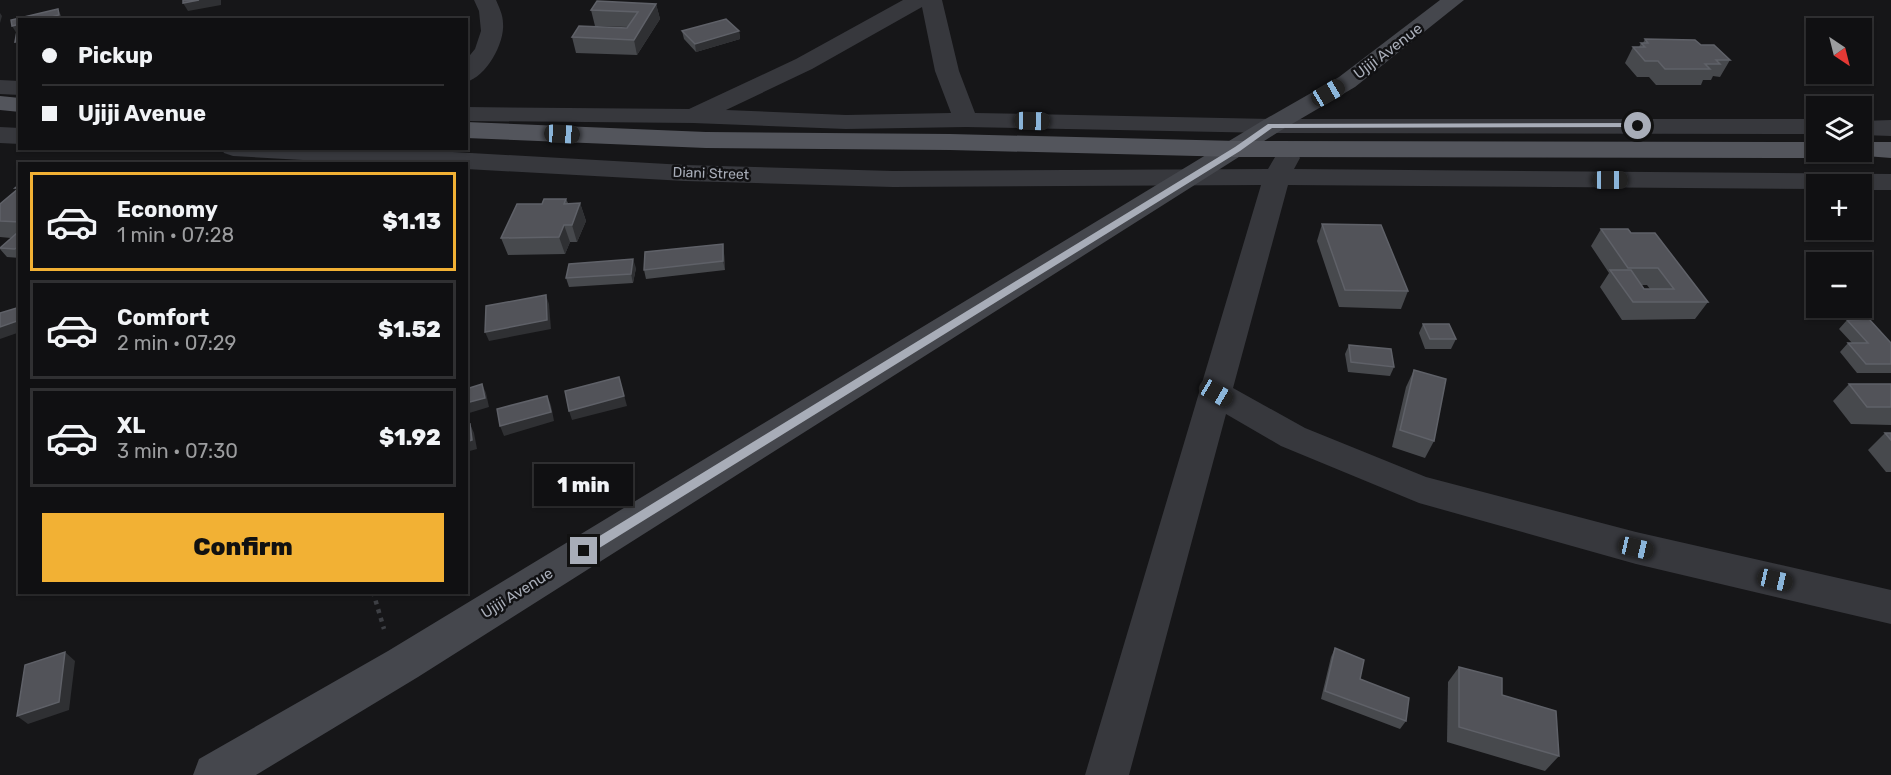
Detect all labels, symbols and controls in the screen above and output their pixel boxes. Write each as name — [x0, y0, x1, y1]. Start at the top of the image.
north arrow — [1806, 18, 1872, 84]
map controls — [1806, 18, 1872, 318]
street label: Ujiji Avenue — [1350, 19, 1426, 83]
text: Pickup — [78, 42, 153, 69]
car — [1308, 76, 1348, 110]
button: layers — [1806, 96, 1872, 162]
text: Ujiji Avenue — [78, 100, 206, 127]
car — [1014, 112, 1050, 130]
route start — [1624, 112, 1651, 139]
car — [544, 124, 580, 144]
street label: Diani Street — [672, 164, 750, 183]
car — [1592, 171, 1628, 189]
button: + — [1806, 174, 1872, 240]
icon: car — [45, 195, 99, 249]
text: Economy — [117, 196, 218, 223]
text: $1.13 — [382, 208, 441, 235]
text: 1 min · 07:28 — [117, 223, 234, 247]
button: − — [1806, 252, 1872, 318]
icon: car — [45, 303, 99, 357]
text: Comfort — [117, 304, 209, 331]
text: $1.52 — [378, 316, 441, 343]
text: 2 min · 07:29 — [117, 331, 236, 355]
car — [1196, 376, 1236, 410]
icon: car — [45, 411, 99, 465]
text: XL — [117, 412, 145, 439]
text: $1.92 — [379, 424, 441, 451]
text: 3 min · 07:30 — [117, 439, 238, 463]
callout: 1 min — [534, 464, 634, 506]
text: 1 min — [557, 473, 610, 497]
button: Confirm — [42, 513, 444, 582]
car — [1616, 535, 1656, 561]
route end — [570, 537, 597, 564]
street label: Ujiji Avenue — [478, 564, 556, 622]
car — [1755, 567, 1795, 593]

